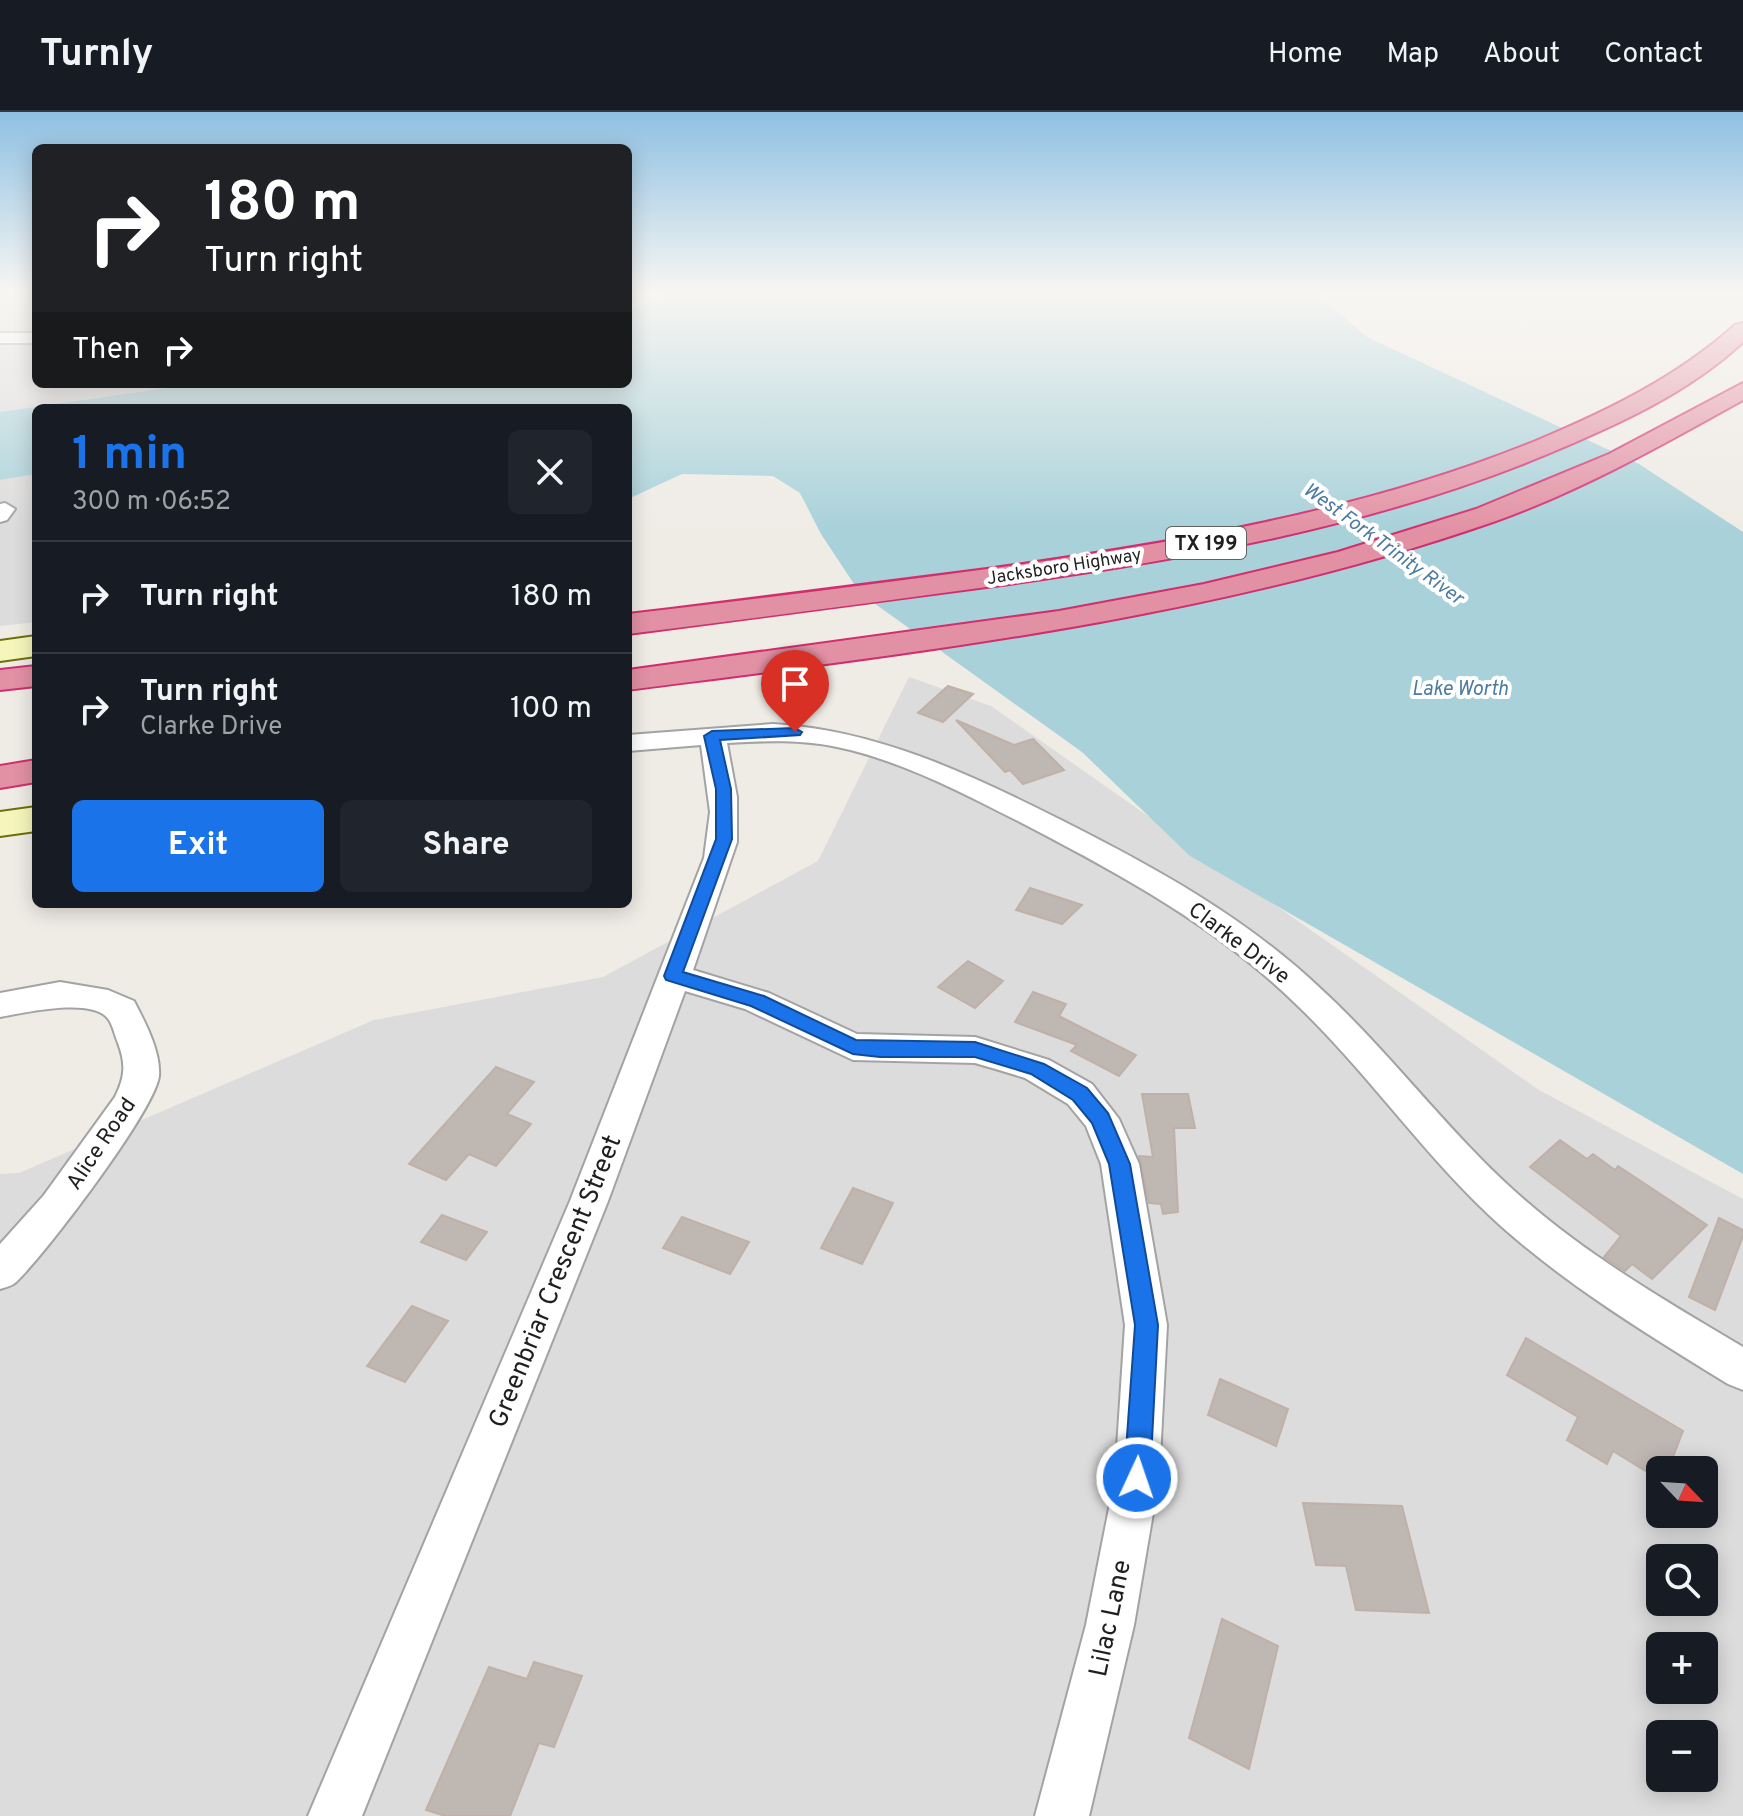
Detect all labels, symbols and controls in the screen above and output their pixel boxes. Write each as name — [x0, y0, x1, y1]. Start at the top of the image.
text: Turnly — [40, 31, 153, 80]
text: Home — [1268, 37, 1342, 73]
text: Map — [1386, 37, 1439, 73]
text: About — [1483, 37, 1560, 73]
text: Contact — [1604, 37, 1703, 73]
text: 180 m — [204, 170, 361, 240]
icon: right — [72, 176, 176, 280]
text: Turn right — [204, 239, 363, 285]
icon: right — [156, 328, 200, 372]
text: Then — [72, 332, 140, 369]
text: 1 min — [72, 426, 187, 486]
button: close — [508, 430, 592, 514]
water label: West Fork Trinity River — [1297, 478, 1469, 612]
text: 300 m · 06:52 — [72, 486, 231, 519]
road number: TX 199 — [1166, 527, 1246, 559]
street label: Jacksboro Highway — [985, 544, 1143, 591]
icon: right — [72, 575, 116, 619]
text: Turn right — [140, 579, 278, 616]
text: 180 m — [511, 579, 592, 616]
pin — [761, 650, 829, 732]
icon: arrive — [773, 662, 817, 706]
text: Turn right — [140, 674, 278, 711]
water label: Lake Worth — [1412, 677, 1508, 703]
icon: right — [72, 687, 116, 731]
text: 100 m — [510, 691, 592, 728]
text: Clarke Drive — [140, 711, 282, 744]
button: Exit — [72, 800, 324, 892]
button: Share — [340, 800, 592, 892]
street label: Clarke Drive — [1182, 897, 1295, 991]
street label: Alice Road — [61, 1093, 143, 1196]
street label: Greenbriar Crescent Street — [482, 1131, 630, 1433]
position arrow — [1095, 1436, 1179, 1520]
north arrow — [1646, 1456, 1718, 1528]
map controls — [1646, 1456, 1718, 1792]
button: search — [1646, 1544, 1718, 1616]
street label: Lilac Lane — [1083, 1557, 1140, 1680]
button: + — [1646, 1632, 1718, 1704]
button: − — [1646, 1720, 1718, 1792]

